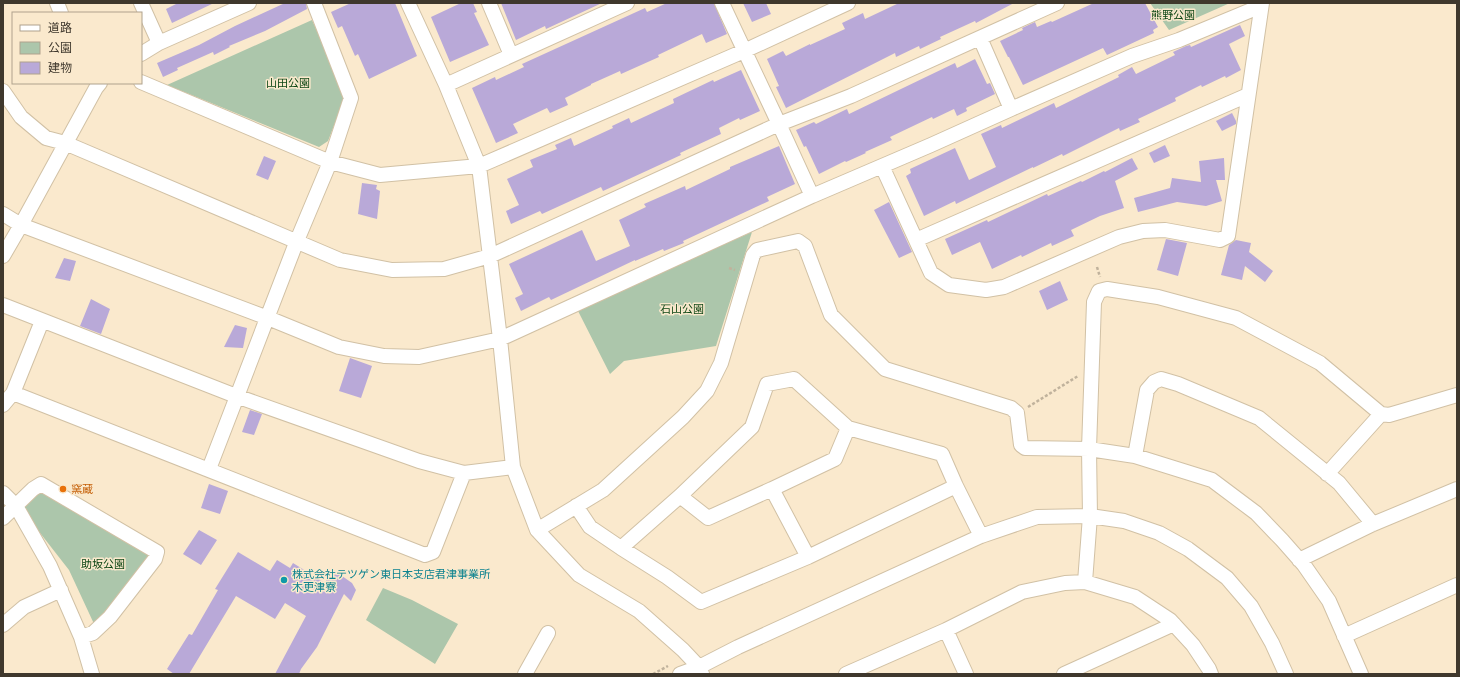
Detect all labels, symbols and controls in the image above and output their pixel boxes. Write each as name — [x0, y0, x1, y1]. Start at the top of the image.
park label: 熊野公園 — [1151, 9, 1195, 22]
legend — [12, 12, 142, 84]
text: 道路 — [48, 21, 72, 35]
text: 公園 — [48, 41, 72, 55]
text: 建物 — [48, 61, 72, 75]
park label: 山田公園 — [266, 77, 310, 90]
park label: 石山公園 — [660, 303, 704, 316]
place label: 窯蔵 — [71, 483, 93, 496]
marker: 窯蔵 — [58, 484, 68, 494]
park label: 助坂公園 — [81, 558, 125, 571]
place label: 株式会社テツゲン東日本支店君津事業所 木更津寮 — [292, 568, 491, 594]
marker: 株式会社テツゲン東日本支店君津事業所 木更津寮 — [279, 575, 289, 585]

